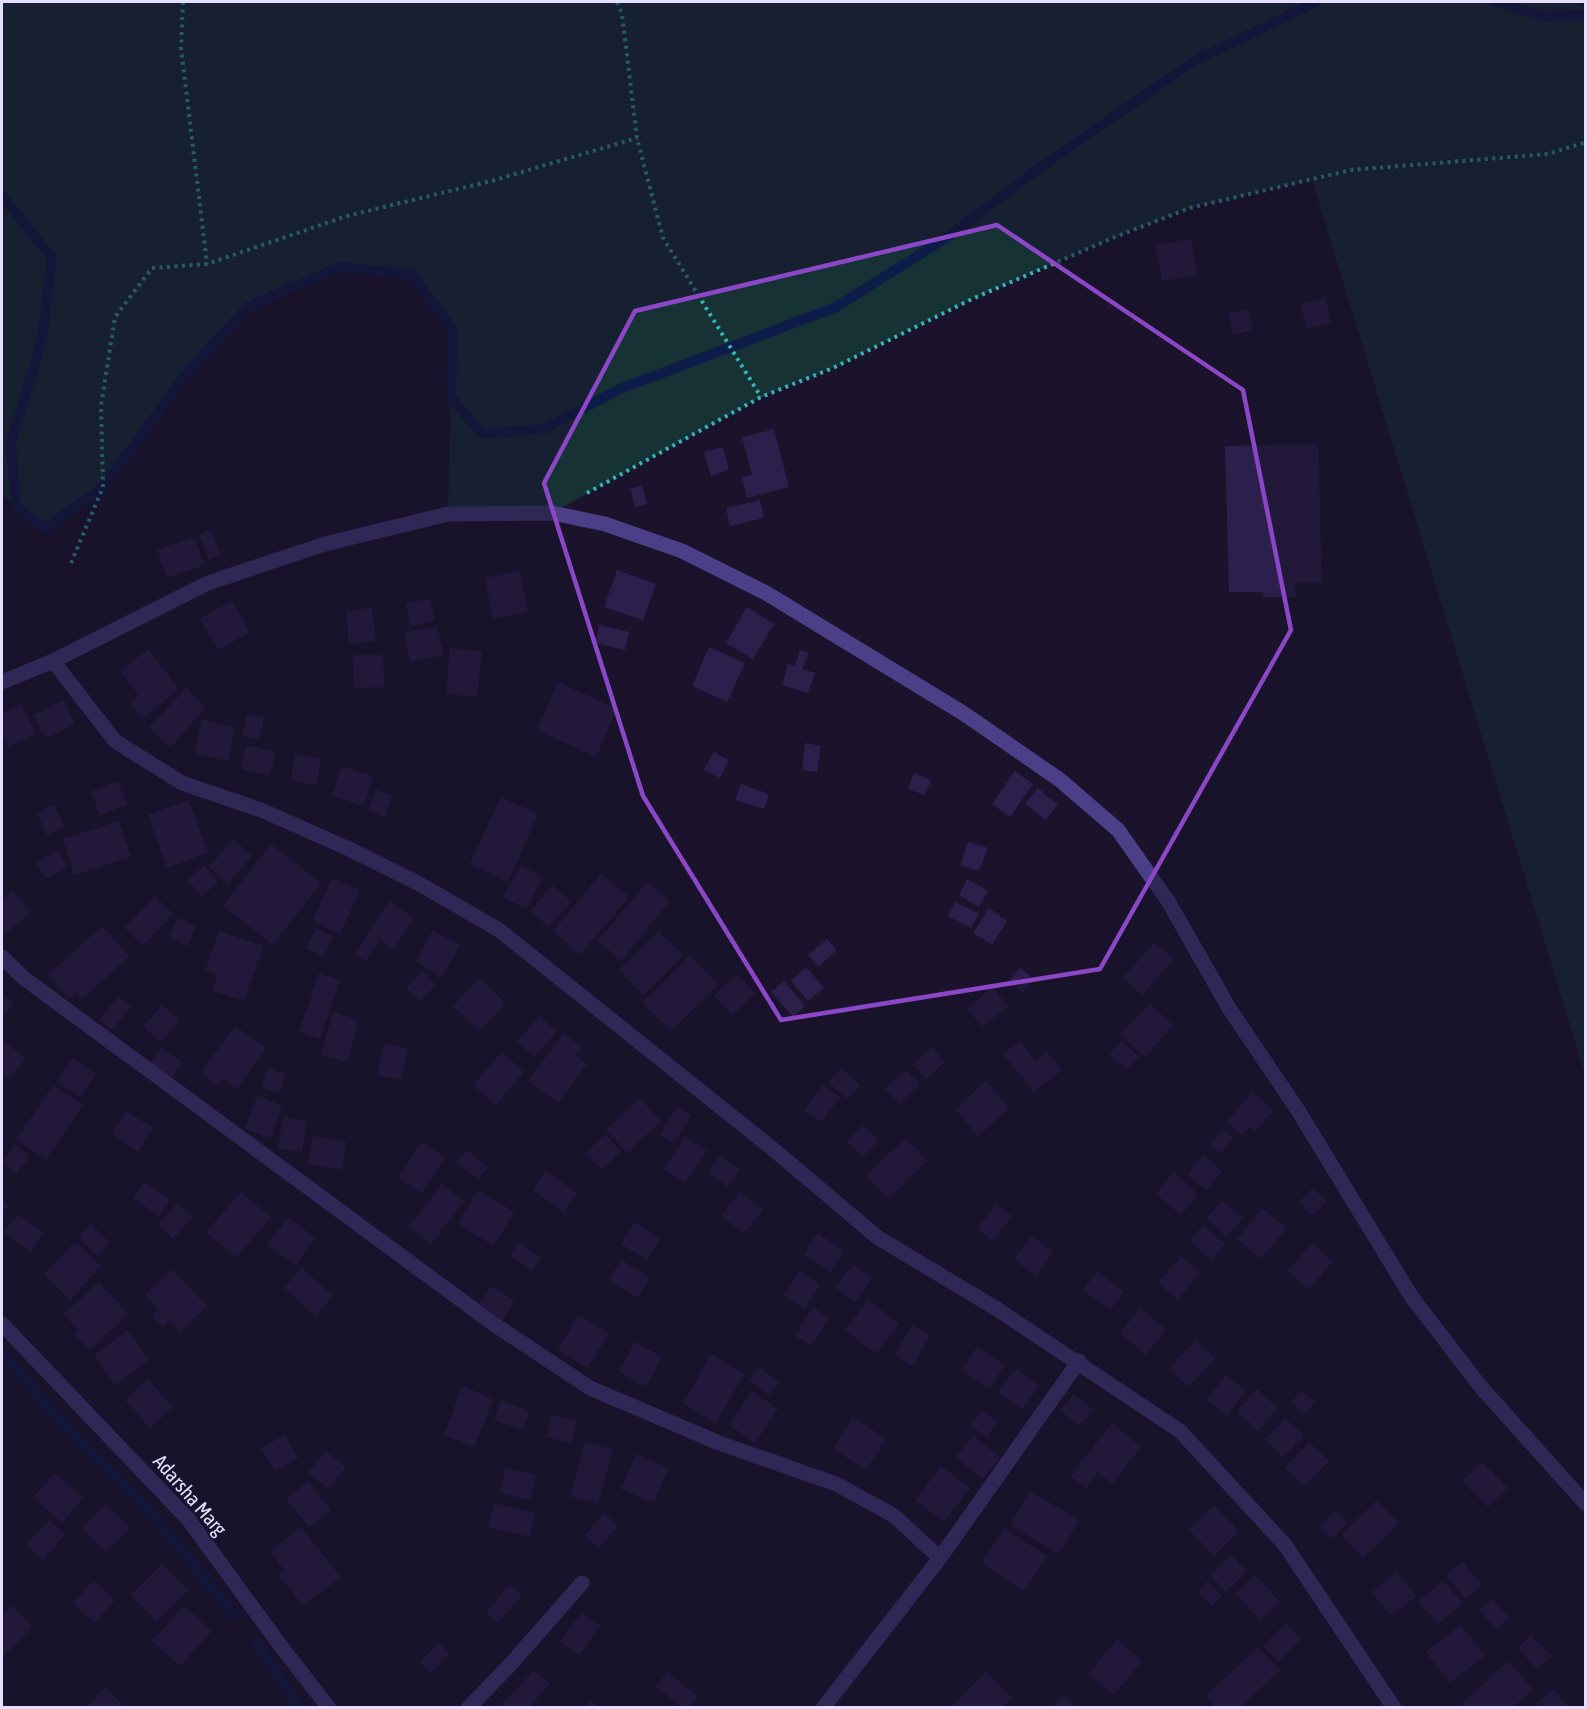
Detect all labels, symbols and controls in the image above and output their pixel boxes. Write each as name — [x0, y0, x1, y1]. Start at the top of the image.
street label: Adarsha Marg — [149, 1449, 232, 1540]

